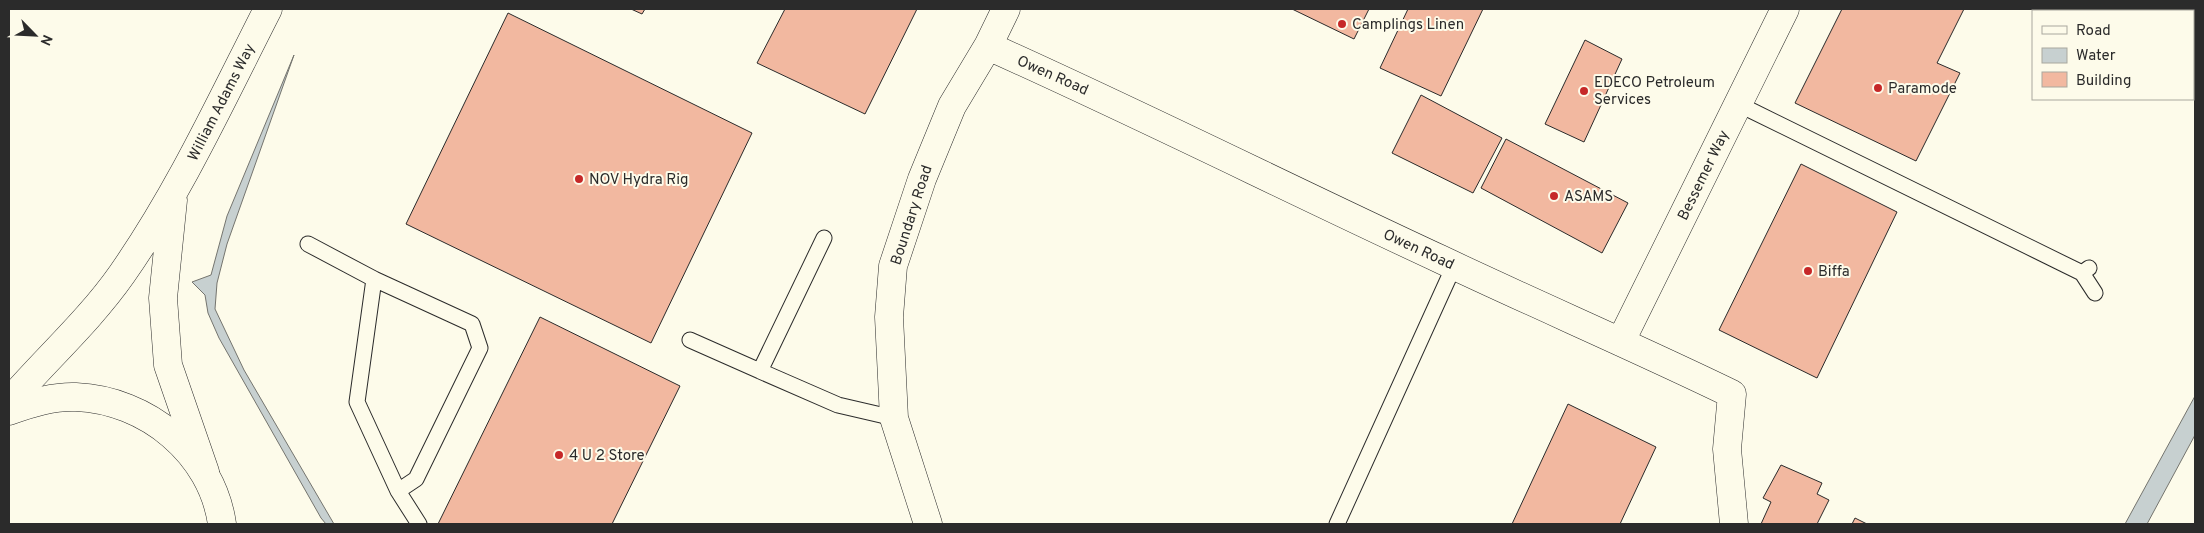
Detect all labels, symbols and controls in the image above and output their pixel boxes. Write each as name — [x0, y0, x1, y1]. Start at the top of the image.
north arrow — [10, 10, 60, 60]
legend — [2032, 10, 2194, 100]
place label: Camplings Linen — [1352, 16, 1464, 35]
marker: Camplings Linen — [1336, 18, 1348, 30]
text: Road — [2076, 22, 2111, 41]
text: N — [36, 32, 55, 48]
street label: William Adams Way — [185, 41, 260, 165]
text: Water — [2076, 47, 2116, 66]
street label: Owen Road — [1014, 52, 1091, 101]
text: Building — [2076, 72, 2131, 91]
place label: EDECO Petroleum Services — [1594, 74, 1715, 110]
place label: Paramode — [1888, 80, 1957, 99]
marker: Paramode — [1872, 82, 1884, 94]
marker: EDECO Petroleum Services — [1578, 85, 1590, 97]
street label: Bessemer Way — [1674, 127, 1734, 224]
street label: Boundary Road — [887, 163, 938, 268]
place label: NOV Hydra Rig — [589, 171, 688, 190]
marker: NOV Hydra Rig — [573, 173, 585, 185]
place label: ASAMS — [1564, 188, 1613, 207]
marker: ASAMS — [1548, 190, 1560, 202]
street label: Owen Road — [1380, 226, 1457, 275]
place label: Biffa — [1818, 263, 1850, 282]
marker: Biffa — [1802, 265, 1814, 277]
place label: 4 U 2 Store — [569, 447, 645, 466]
marker: 4 U 2 Store — [553, 449, 565, 461]

